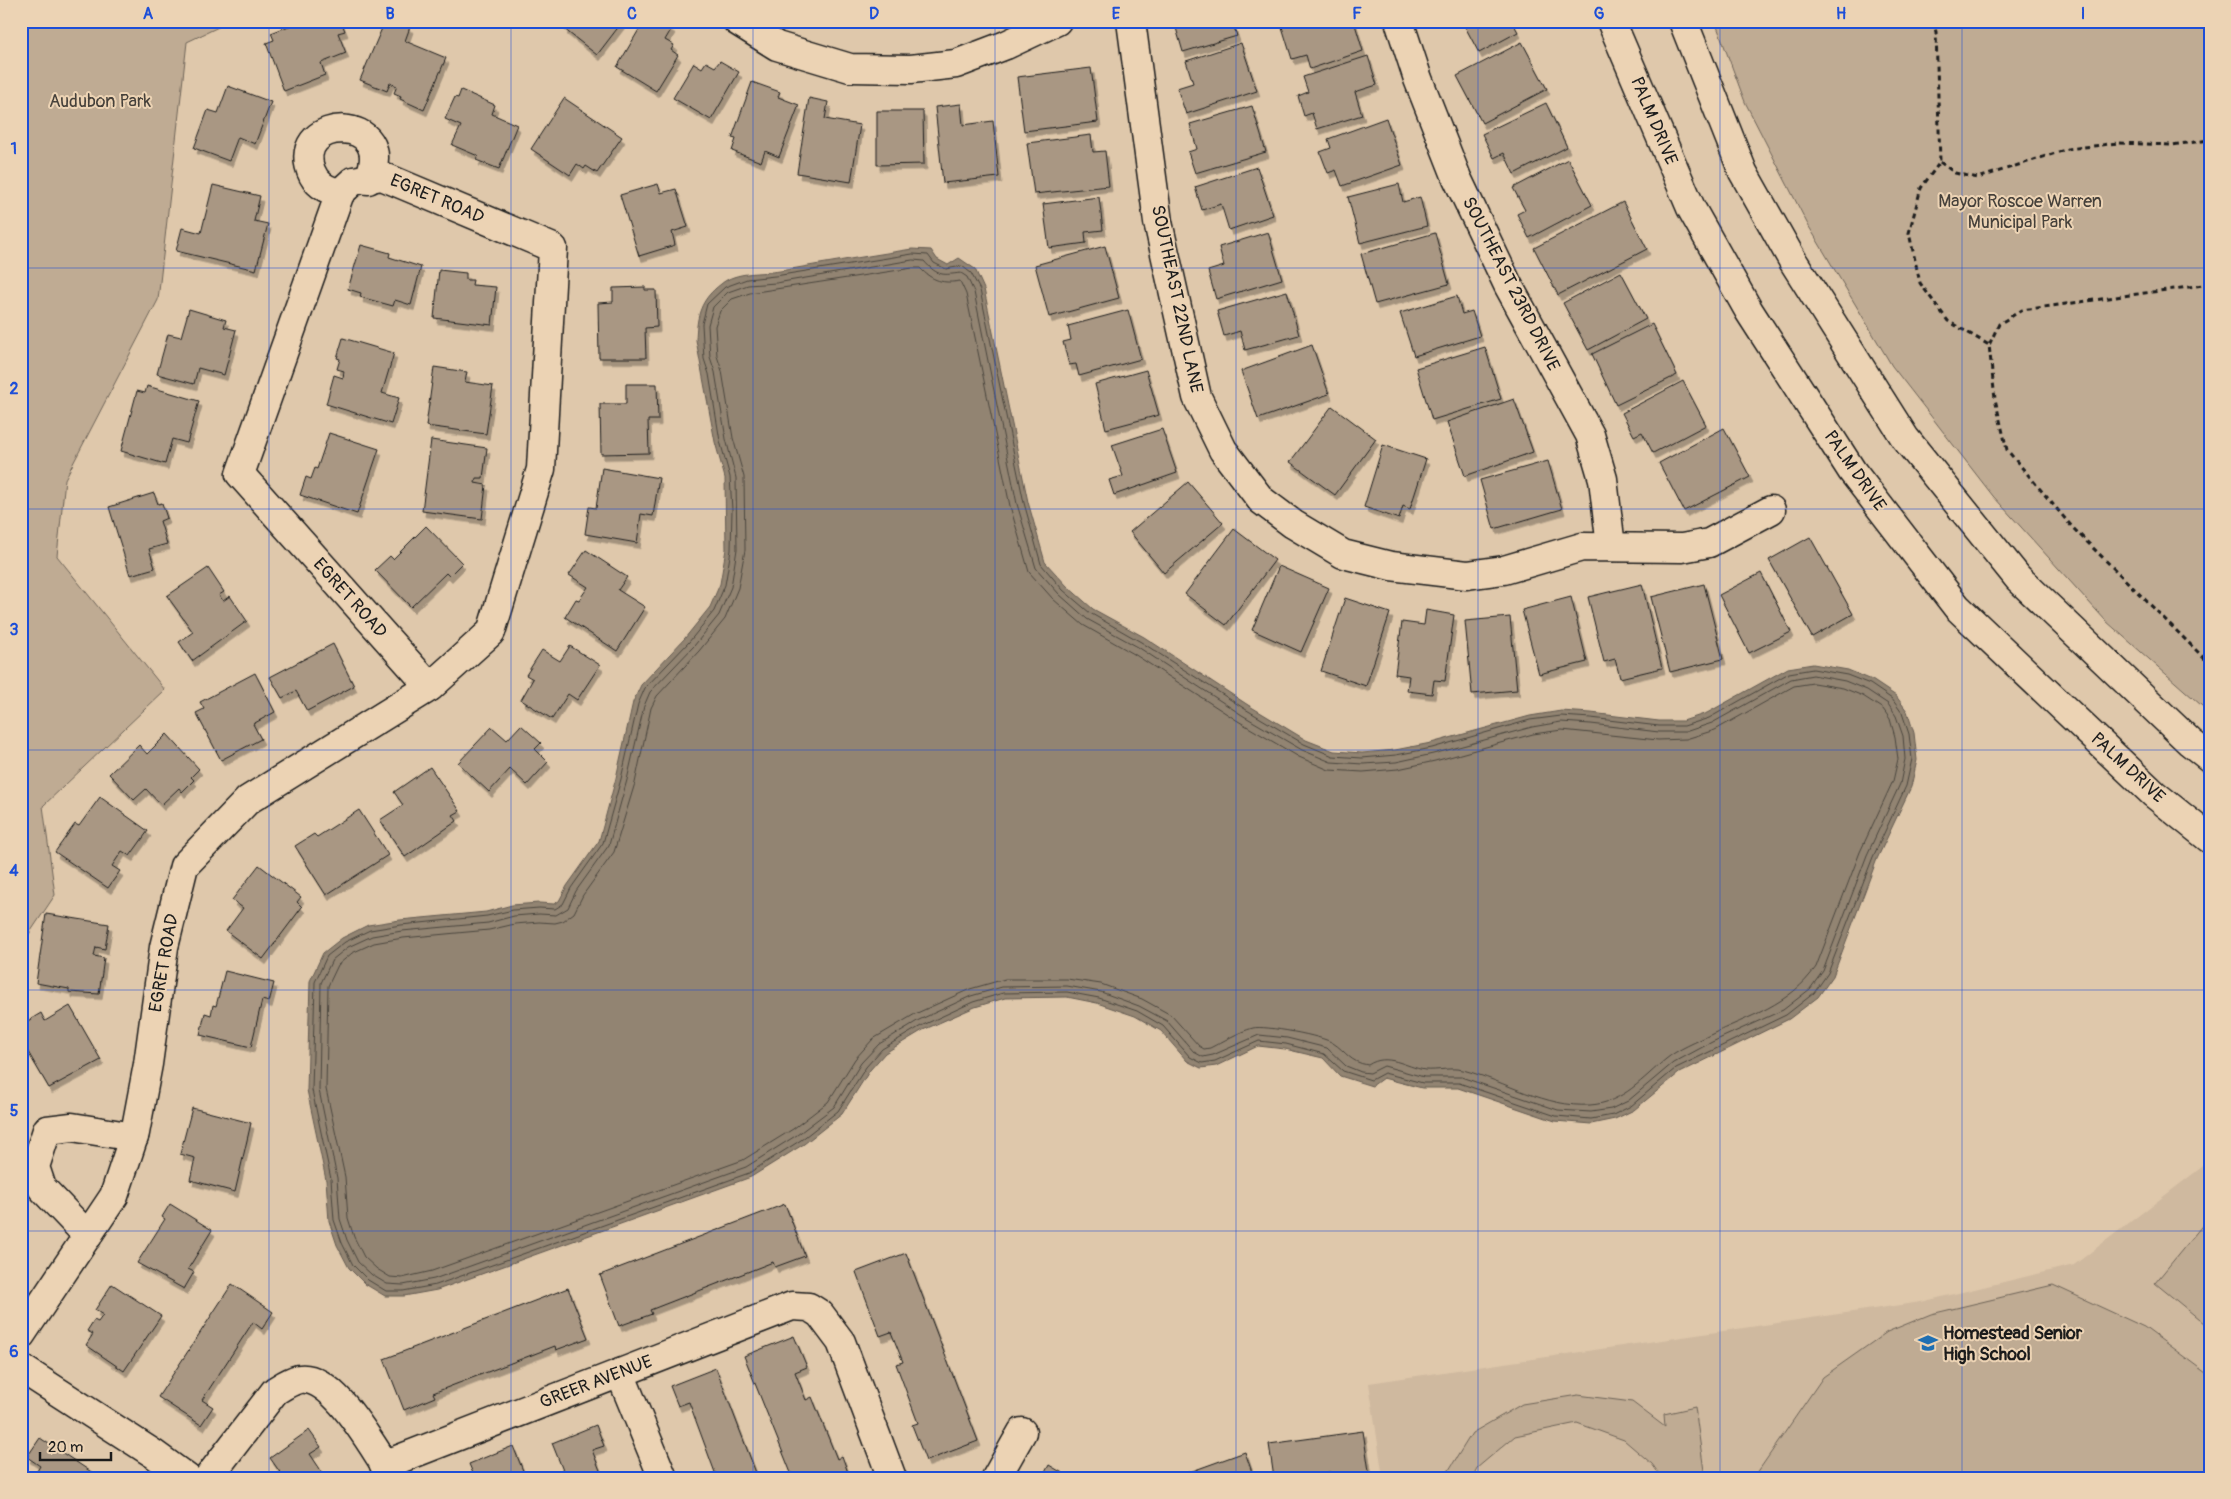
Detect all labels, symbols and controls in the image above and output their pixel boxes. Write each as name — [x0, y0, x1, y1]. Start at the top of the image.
text: A — [143, 4, 154, 24]
text: B — [385, 4, 395, 24]
text: C — [627, 4, 637, 24]
text: D — [869, 4, 879, 24]
text: E — [1112, 4, 1121, 24]
text: F — [1352, 4, 1362, 24]
text: G — [1594, 4, 1605, 24]
text: H — [1836, 4, 1846, 24]
text: I — [2081, 4, 2085, 24]
street label: PALM DRIVE — [1625, 73, 1683, 169]
park label: Audubon Park — [49, 90, 151, 113]
text: 1 — [11, 139, 17, 159]
street label: EGRET ROAD — [387, 169, 487, 229]
park label: Mayor Roscoe Warren Municipal Park — [1938, 190, 2102, 234]
street label: SOUTHEAST 23RD DRIVE — [1457, 193, 1565, 375]
street label: SOUTHEAST 22ND LANE — [1146, 203, 1208, 395]
text: 2 — [10, 379, 19, 399]
street label: PALM DRIVE — [1819, 426, 1891, 516]
street label: EGRET ROAD — [308, 553, 392, 643]
text: 3 — [10, 620, 19, 640]
street label: PALM DRIVE — [2086, 728, 2170, 808]
text: 4 — [9, 861, 19, 881]
street label: EGRET ROAD — [144, 912, 184, 1014]
text: 5 — [10, 1101, 19, 1121]
place label: Homestead Senior High School — [1943, 1322, 2083, 1366]
school or university icon: Homestead Senior High School — [1917, 1332, 1939, 1354]
text: 6 — [9, 1342, 19, 1362]
street label: GREER AVENUE — [536, 1350, 656, 1414]
scale bar — [40, 1429, 111, 1461]
text: 20 m — [48, 1438, 83, 1457]

